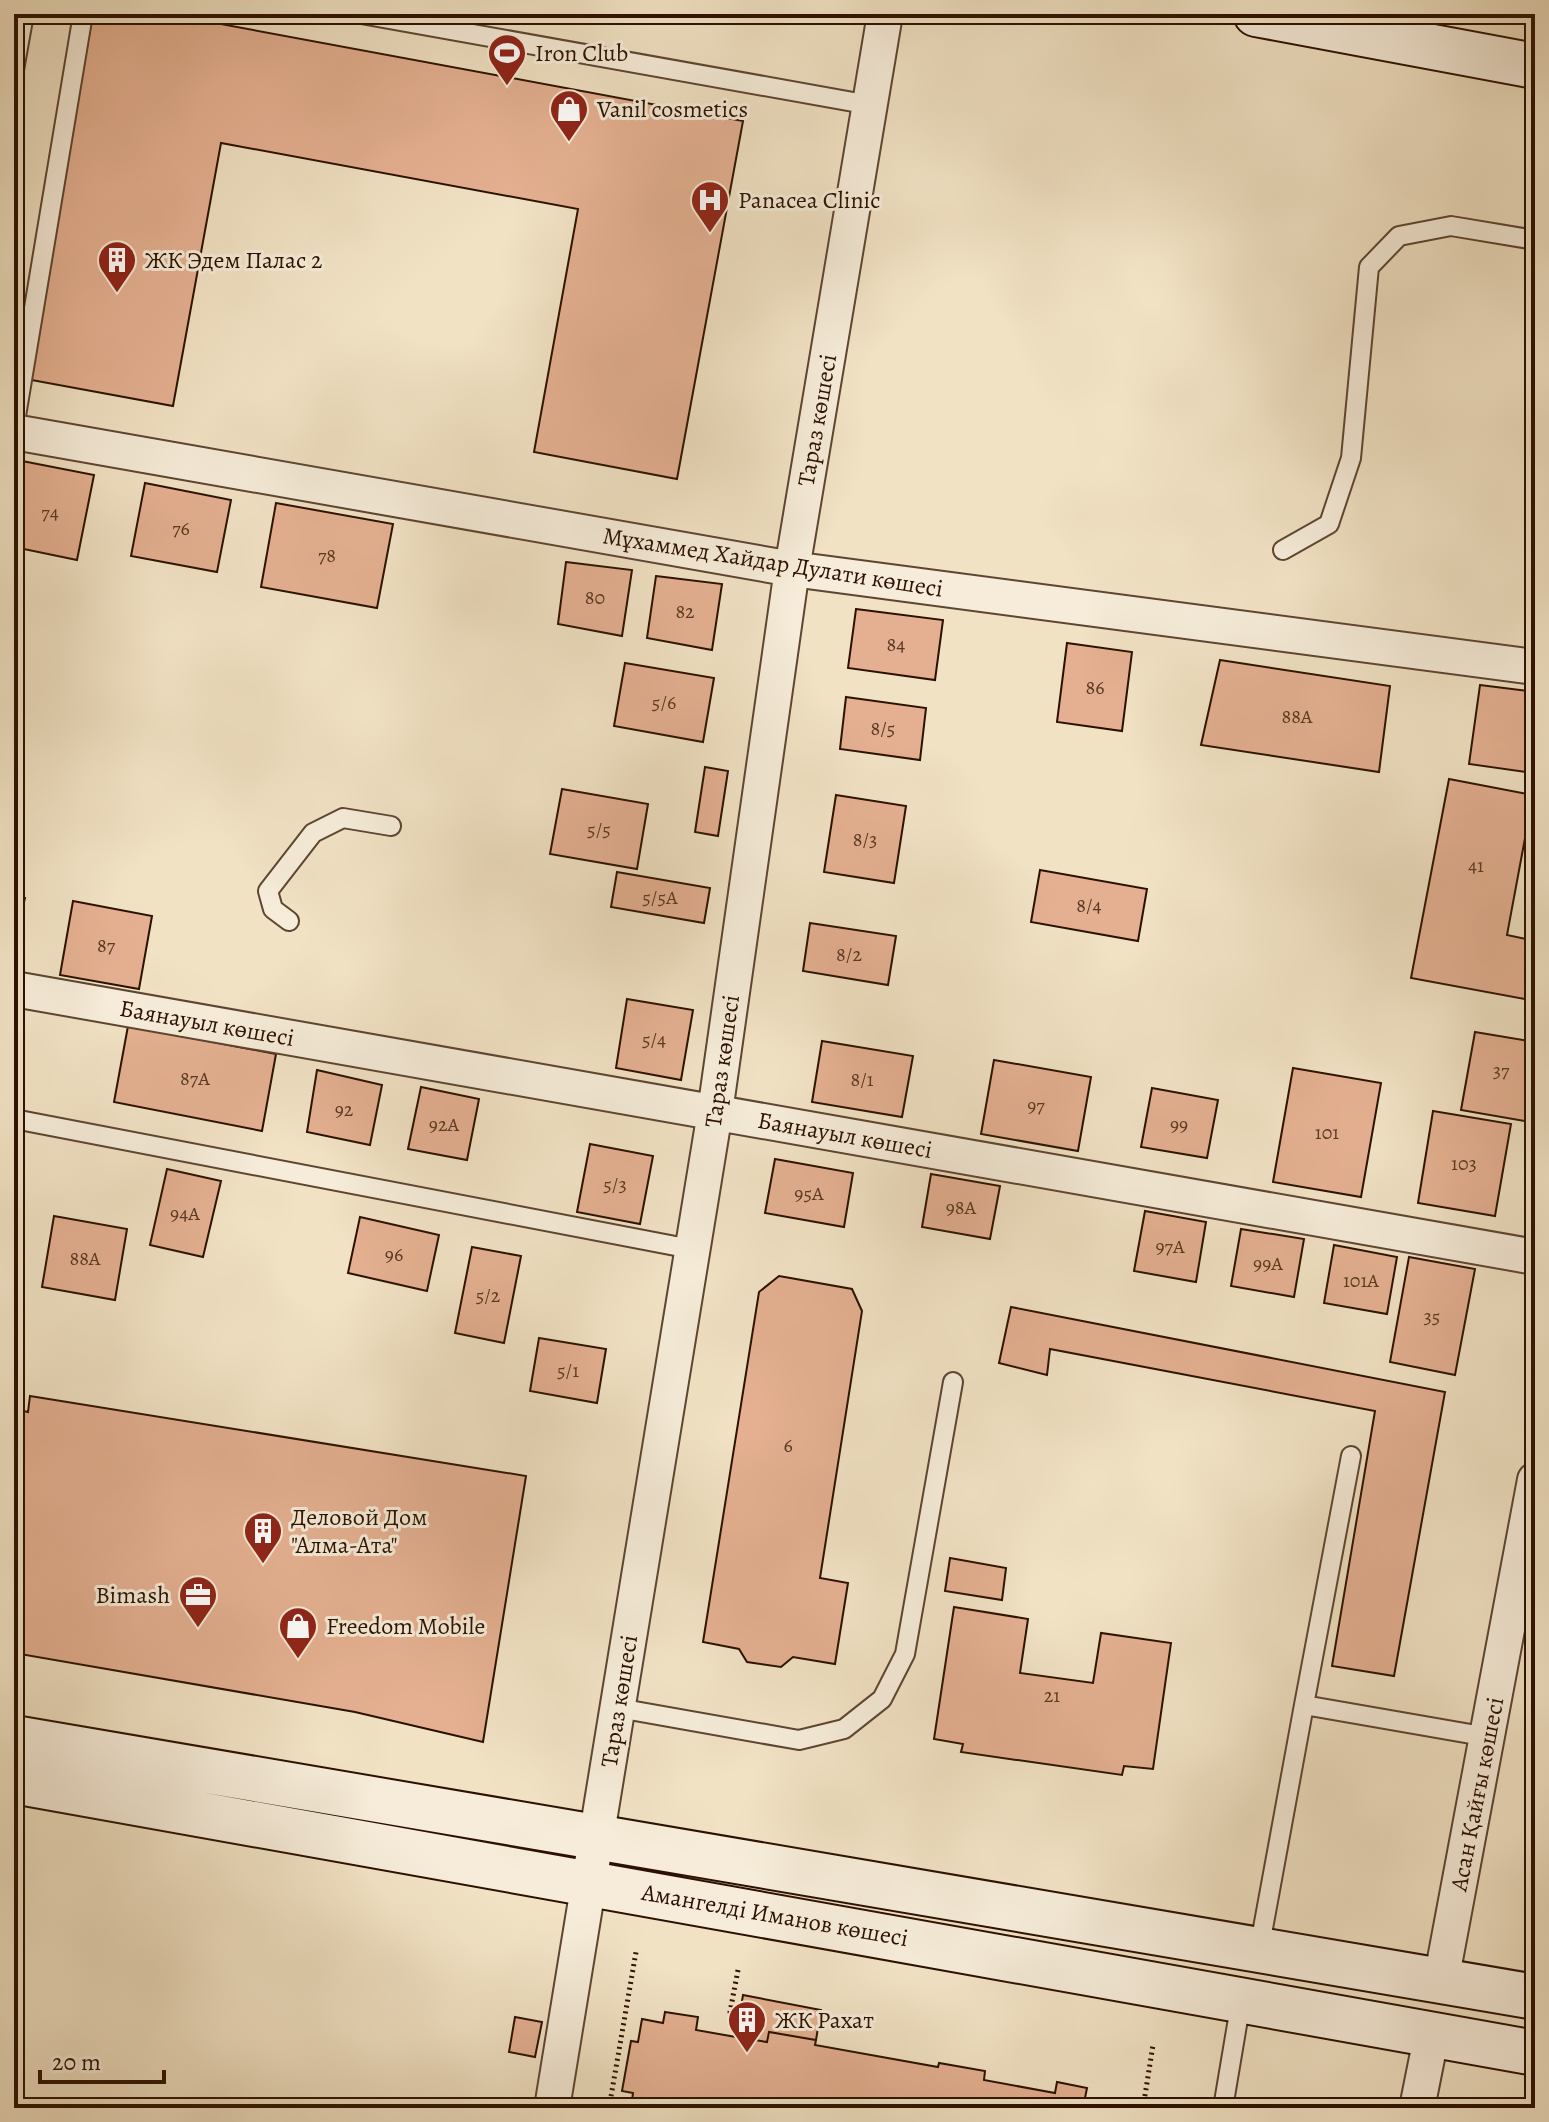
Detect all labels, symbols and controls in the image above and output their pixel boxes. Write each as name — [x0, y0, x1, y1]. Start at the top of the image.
sports icon: Iron Club — [486, 32, 528, 87]
place label: Iron Club — [535, 37, 628, 69]
shop icon: Vanil cosmetics — [548, 88, 590, 143]
place label: Vanil cosmetics — [596, 93, 748, 125]
hospital icon: Panacea Clinic — [689, 179, 731, 234]
place label: Panacea Clinic — [738, 184, 881, 216]
building icon: ЖК Эдем Палас 2 — [96, 239, 138, 294]
place label: ЖК Эдем Палас 2 — [145, 244, 323, 276]
street label: Тараз көшесі — [790, 351, 844, 489]
house number: 74 — [41, 499, 59, 526]
house number: 76 — [172, 515, 190, 542]
street label: Мұхаммед Хайдар Дулати көшесі — [600, 519, 946, 605]
house number: 78 — [318, 542, 336, 569]
house number: 80 — [585, 584, 605, 611]
house number: 82 — [675, 598, 695, 625]
house number: 84 — [887, 631, 905, 658]
house number: 86 — [1086, 674, 1104, 701]
house number: 5/6 — [652, 689, 676, 716]
house number: 88А — [1281, 703, 1313, 730]
house number: 8/5 — [871, 715, 895, 742]
house number: 5/5 — [587, 816, 611, 843]
house number: 8/3 — [853, 826, 877, 853]
house number: 41 — [1468, 852, 1484, 879]
house number: 5/5А — [642, 884, 678, 911]
house number: 8/4 — [1076, 892, 1102, 919]
house number: 87 — [97, 932, 116, 959]
house number: 8/2 — [836, 941, 862, 968]
street label: Баянауыл көшесі — [117, 992, 297, 1054]
street label: Тараз көшесі — [697, 993, 747, 1129]
house number: 5/4 — [642, 1026, 666, 1053]
house number: 37 — [1493, 1057, 1510, 1084]
house number: 87А — [180, 1065, 210, 1092]
house number: 8/1 — [850, 1066, 874, 1093]
house number: 97 — [1027, 1092, 1045, 1119]
house number: 92 — [335, 1096, 354, 1123]
street label: Баянауыл көшесі — [755, 1104, 935, 1166]
house number: 92А — [429, 1111, 459, 1138]
house number: 99 — [1170, 1111, 1188, 1138]
house number: 101 — [1315, 1119, 1339, 1146]
house number: 103 — [1451, 1150, 1477, 1177]
house number: 5/3 — [603, 1171, 627, 1198]
house number: 95А — [794, 1180, 824, 1207]
house number: 98А — [946, 1194, 977, 1221]
house number: 94А — [170, 1200, 200, 1227]
house number: 97А — [1155, 1233, 1185, 1260]
house number: 96 — [385, 1241, 403, 1268]
house number: 88А — [69, 1245, 101, 1272]
house number: 99А — [1253, 1250, 1283, 1277]
house number: 101А — [1343, 1267, 1379, 1294]
house number: 5/2 — [476, 1282, 501, 1309]
house number: 35 — [1424, 1303, 1440, 1330]
house number: 5/1 — [557, 1357, 579, 1384]
house number: 6 — [783, 1432, 793, 1459]
place label: Деловой Дом "Алма-Ата" — [291, 1501, 427, 1561]
building icon: Деловой Дом "Алма-Ата" — [242, 1510, 284, 1565]
office icon: Bimash — [177, 1574, 219, 1629]
place label: Bimash — [96, 1579, 170, 1611]
shop icon: Freedom Mobile — [277, 1605, 319, 1660]
place label: Freedom Mobile — [326, 1610, 485, 1642]
street label: Тараз көшесі — [593, 1632, 645, 1770]
house number: 21 — [1044, 1682, 1060, 1709]
street label: Асан Қайғы көшесі — [1442, 1694, 1512, 1895]
street label: Амангелді Иманов көшесі — [638, 1876, 911, 1954]
building icon: ЖК Рахат — [726, 1999, 768, 2054]
place label: ЖК Рахат — [775, 2004, 874, 2036]
scale bar — [40, 2034, 164, 2084]
text: 20 m — [52, 2046, 101, 2078]

